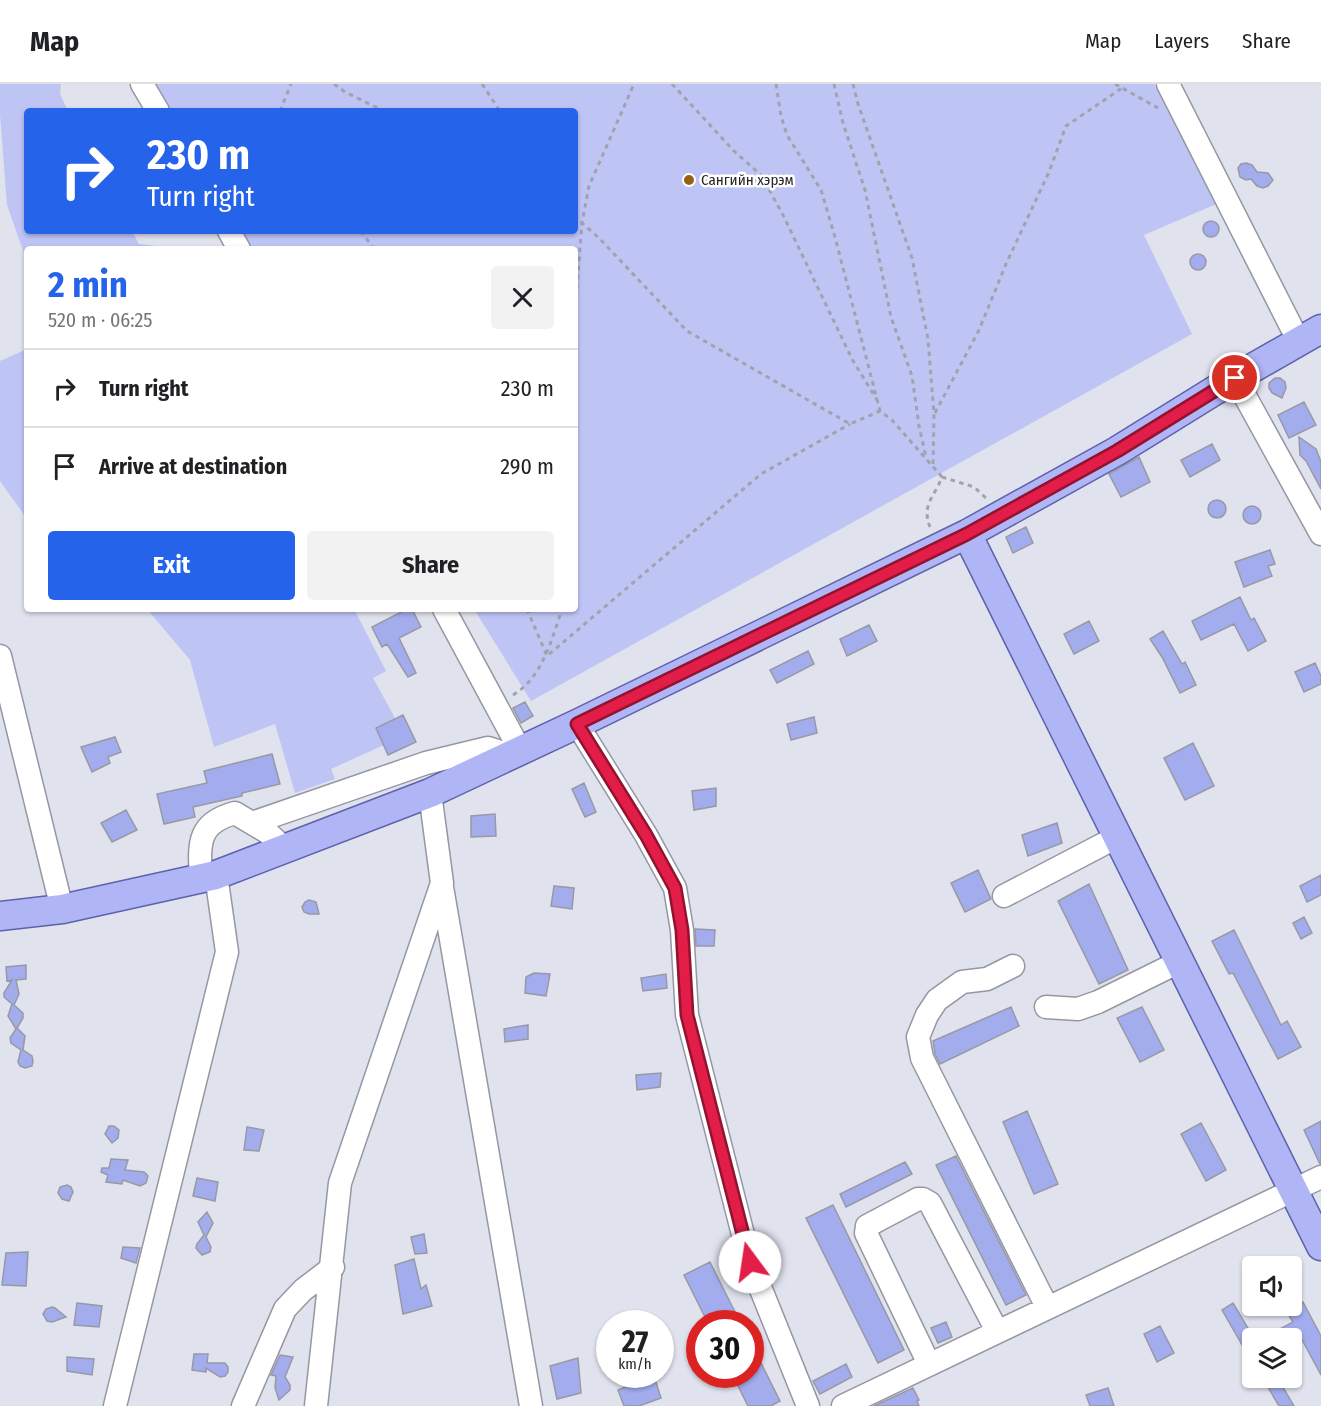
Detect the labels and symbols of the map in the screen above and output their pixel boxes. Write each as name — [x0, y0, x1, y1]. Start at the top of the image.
place label: Сангийн хэрэм — [701, 171, 794, 189]
marker: Сангийн хэрэм — [682, 173, 696, 187]
pin — [1209, 352, 1260, 403]
position arrow — [718, 1230, 782, 1294]
speed limit sign: 30 — [686, 1310, 764, 1388]

